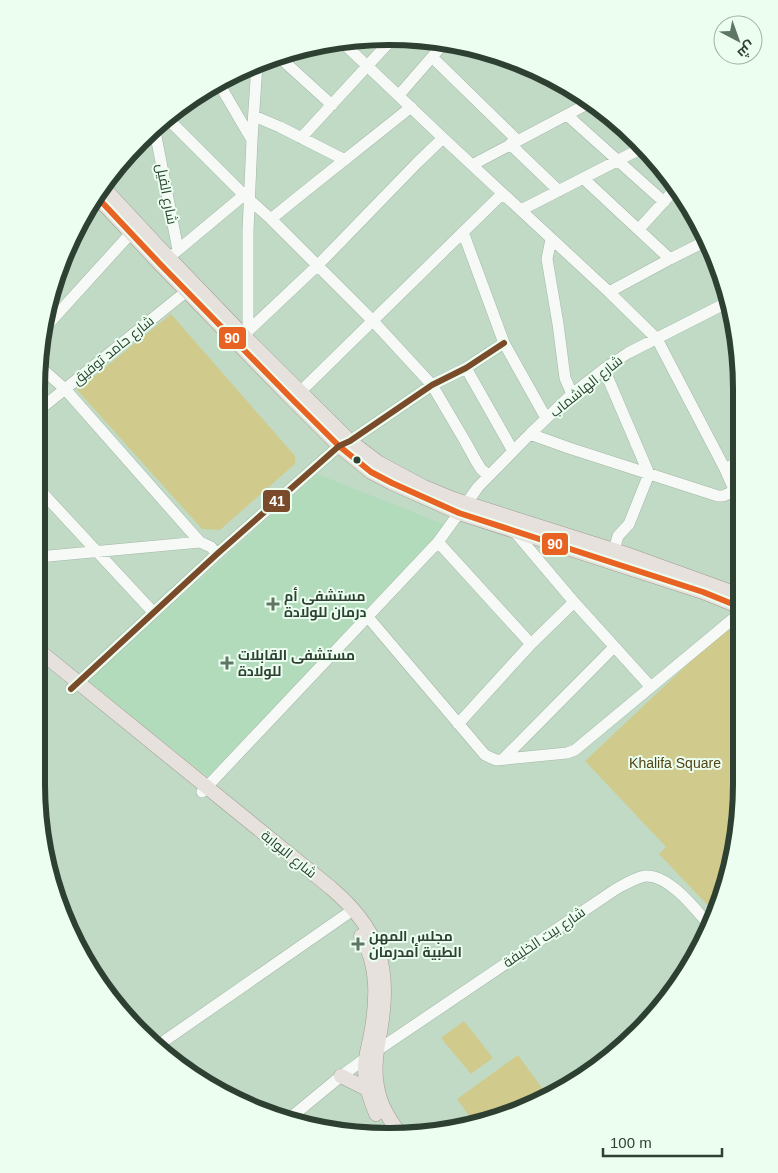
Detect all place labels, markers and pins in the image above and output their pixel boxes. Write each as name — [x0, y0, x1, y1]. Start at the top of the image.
unlabelled marker — [352, 455, 362, 465]
place label: مستشفى أم درمان للولادة — [284, 587, 367, 621]
marker: مستشفى أم درمان للولادة — [266, 597, 280, 611]
place label: مستشفى القابلات للولادة — [238, 647, 355, 680]
marker: مستشفى القابلات للولادة — [220, 656, 234, 670]
place label: مجلس المهن الطبية أمدرمان — [369, 928, 462, 960]
marker: مجلس المهن الطبية أمدرمان — [351, 937, 365, 951]

